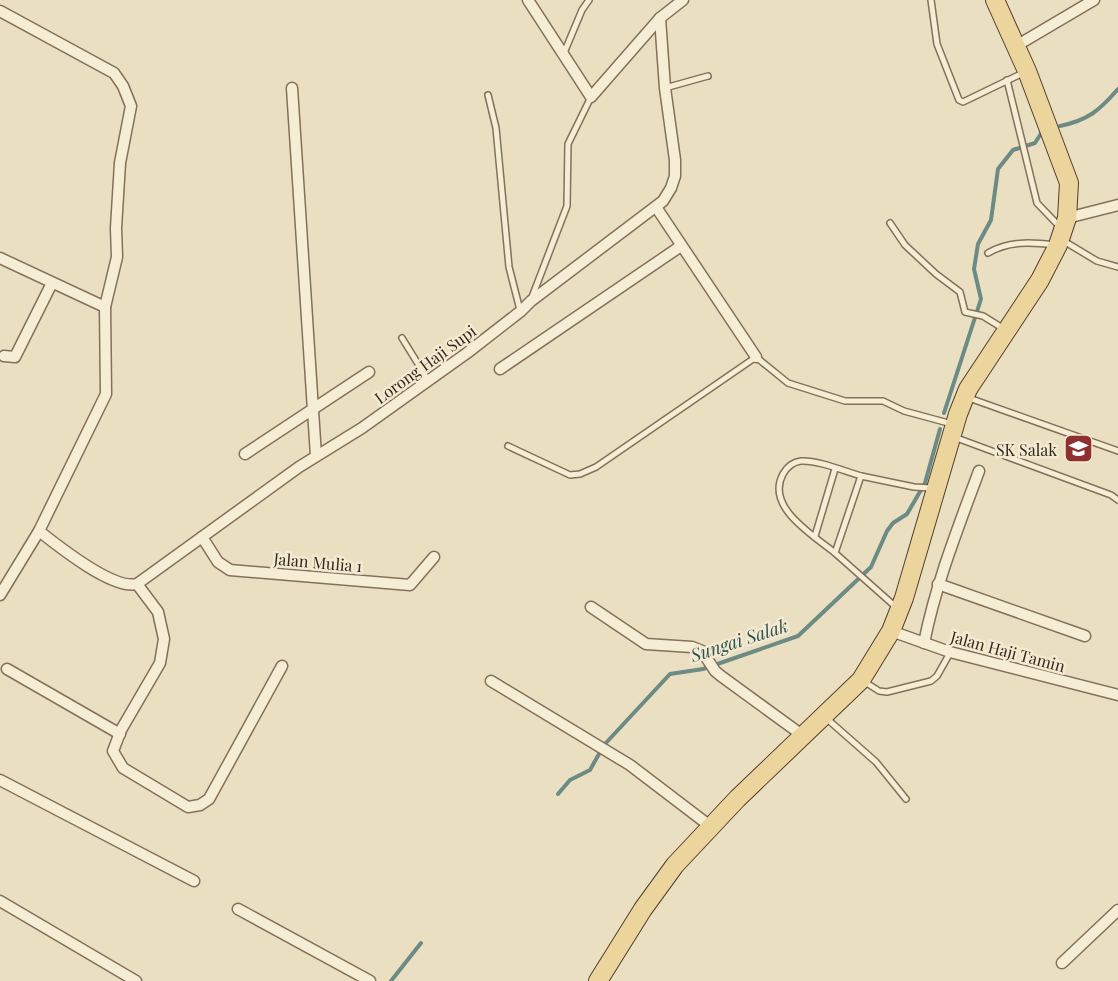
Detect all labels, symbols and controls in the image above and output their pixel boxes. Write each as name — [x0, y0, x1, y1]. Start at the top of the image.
street label: Lorong Haji Supi — [370, 320, 480, 408]
school or university icon: SK Salak — [1062, 433, 1094, 465]
place label: SK Salak — [996, 439, 1057, 460]
street label: Jalan Mulia 1 — [272, 548, 363, 576]
water label: Sungai Salak — [686, 613, 791, 667]
street label: Jalan Haji Tamin — [948, 625, 1068, 676]

